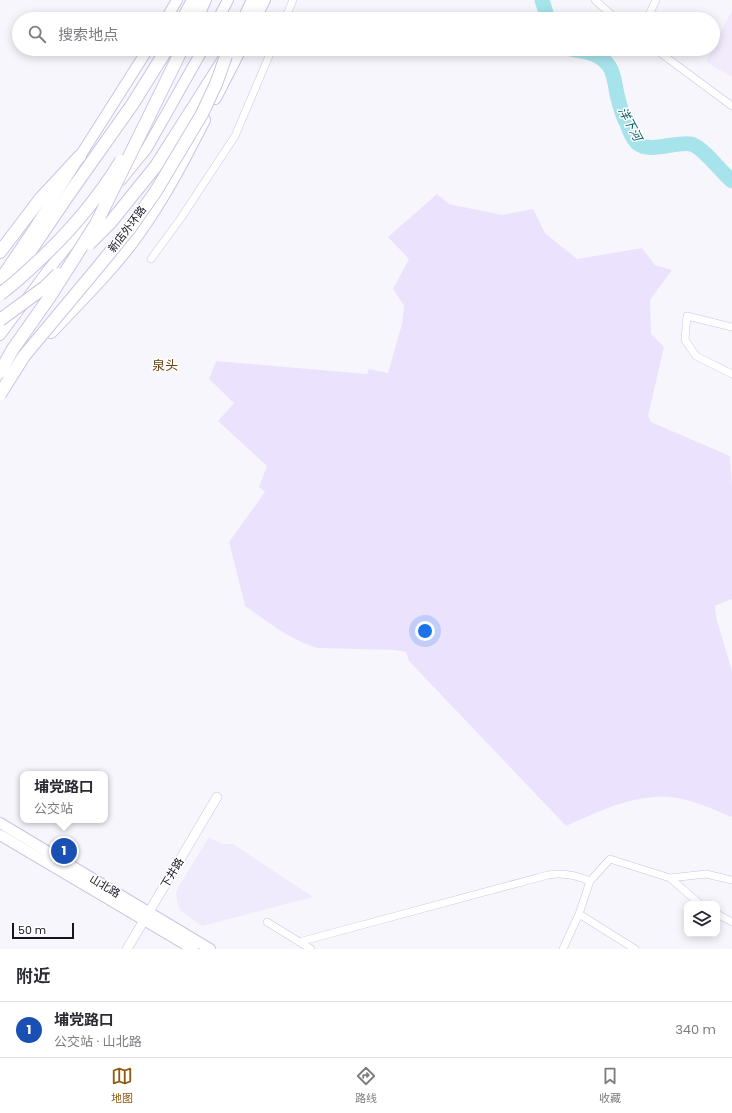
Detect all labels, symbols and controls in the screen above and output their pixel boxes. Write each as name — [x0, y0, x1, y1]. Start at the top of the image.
search box — [12, 12, 720, 56]
icon: search — [26, 23, 48, 45]
text: 搜索地点 — [58, 24, 118, 45]
water label: 洋下河 — [614, 104, 647, 145]
street label: 新店外环路 — [104, 202, 150, 256]
district label: 泉头 — [152, 356, 178, 375]
your location — [415, 621, 435, 641]
popup — [20, 771, 108, 823]
text: 埔党路口 — [34, 776, 94, 797]
text: 公交站 — [34, 799, 73, 818]
pin: 1 — [51, 836, 77, 866]
street label: 下井路 — [157, 855, 187, 891]
street label: 山北路 — [87, 871, 123, 901]
map controls — [684, 901, 720, 937]
button: layers — [684, 901, 720, 937]
scale bar — [12, 921, 74, 940]
text: 50 m — [18, 922, 46, 938]
text: 附近 — [16, 964, 50, 988]
text: 埔党路口 — [54, 1009, 114, 1030]
text: 1 — [27, 1020, 31, 1039]
text: 340 m — [675, 1020, 716, 1039]
text: 公交站 · 山北路 — [54, 1032, 142, 1051]
tab: 地图 — [111, 1065, 133, 1107]
tab: 路线 — [355, 1065, 377, 1107]
tab: 收藏 — [599, 1065, 621, 1107]

